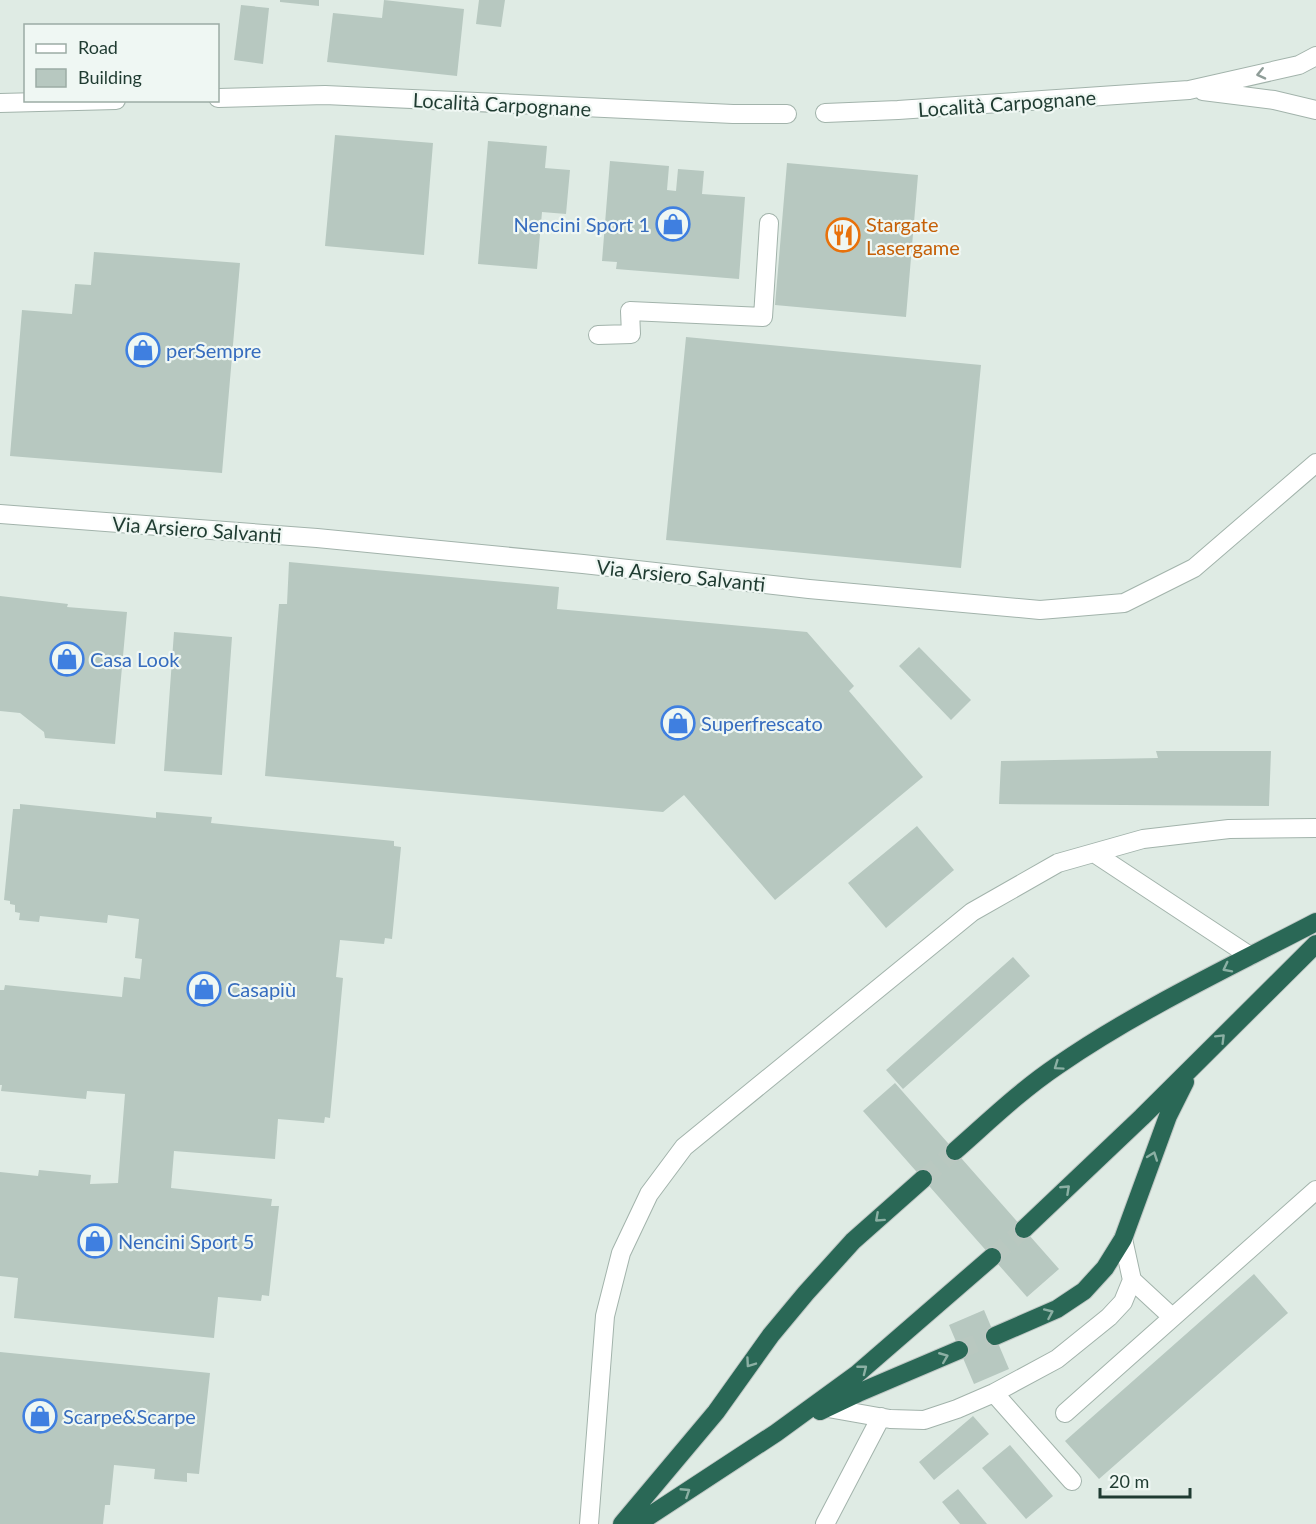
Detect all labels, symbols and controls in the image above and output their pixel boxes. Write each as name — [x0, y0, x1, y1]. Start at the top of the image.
legend — [24, 24, 219, 102]
text: Road — [78, 36, 118, 58]
text: Building — [78, 66, 142, 88]
one-way arrow — [1256, 66, 1266, 79]
street label: Località Carpognane — [917, 85, 1097, 121]
street label: Località Carpognane — [412, 87, 592, 121]
shop icon: Nencini Sport 1 — [655, 206, 691, 242]
place label: Nencini Sport 1 — [514, 212, 650, 236]
place label: Stargate Lasergame — [866, 212, 960, 259]
restaurant icon: Stargate Lasergame — [825, 217, 861, 253]
shop icon: perSempre — [125, 332, 161, 368]
place label: perSempre — [166, 338, 261, 362]
street label: Via Arsiero Salvanti — [112, 511, 282, 547]
street label: Via Arsiero Salvanti — [595, 554, 767, 596]
shop icon: Casa Look — [49, 641, 85, 677]
place label: Casa Look — [90, 647, 180, 671]
shop icon: Superfrescato — [660, 705, 696, 741]
place label: Superfrescato — [701, 711, 823, 735]
one-way arrow — [1222, 961, 1233, 973]
shop icon: Casapiù — [186, 971, 222, 1007]
place label: Casapiù — [227, 977, 296, 1001]
one-way arrow — [1214, 1035, 1225, 1046]
one-way arrow — [1054, 1059, 1065, 1070]
one-way arrow — [1146, 1151, 1159, 1162]
one-way arrow — [1060, 1185, 1070, 1196]
one-way arrow — [875, 1211, 886, 1222]
shop icon: Nencini Sport 5 — [77, 1223, 113, 1259]
place label: Nencini Sport 5 — [118, 1229, 254, 1253]
one-way arrow — [1042, 1308, 1053, 1320]
one-way arrow — [937, 1352, 948, 1364]
one-way arrow — [746, 1357, 757, 1368]
one-way arrow — [857, 1366, 868, 1377]
shop icon: Scarpe&Scarpe — [22, 1398, 58, 1434]
place label: Scarpe&Scarpe — [63, 1404, 196, 1428]
scale bar — [1100, 1461, 1190, 1499]
text: 20 m — [1109, 1470, 1149, 1492]
one-way arrow — [679, 1488, 690, 1499]

